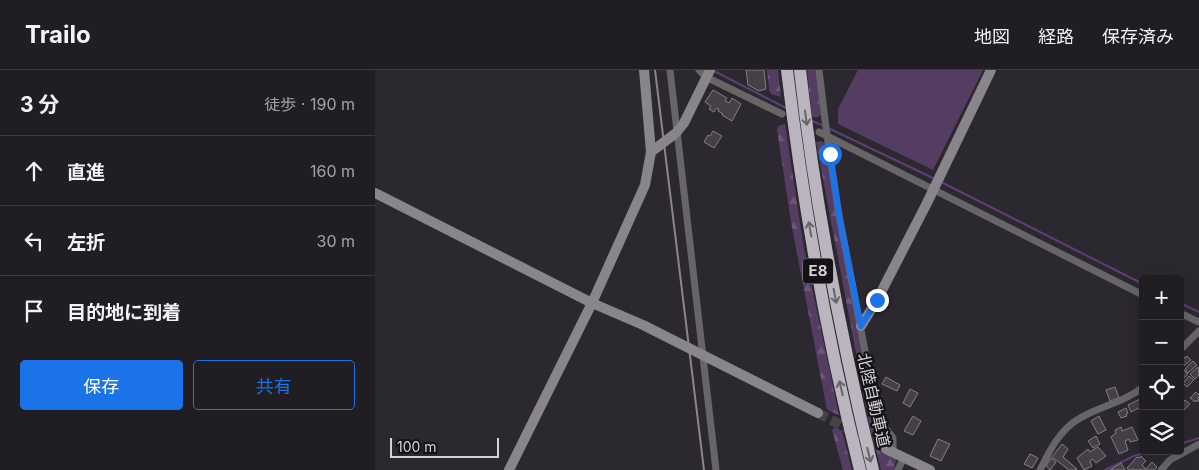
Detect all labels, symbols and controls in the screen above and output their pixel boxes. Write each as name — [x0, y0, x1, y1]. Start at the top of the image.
text: Trailo — [25, 20, 91, 49]
text: 地図 — [974, 26, 1010, 47]
text: 経路 — [1038, 26, 1074, 47]
text: 保存済み — [1102, 26, 1174, 47]
text: 3 分 — [20, 92, 60, 117]
text: 徒歩 · 190 m — [264, 94, 355, 114]
one-way arrow — [801, 110, 811, 126]
route start — [819, 143, 842, 166]
icon: ahead — [20, 157, 48, 185]
text: 直進 — [67, 161, 105, 184]
text: 160 m — [310, 161, 355, 181]
one-way arrow — [805, 221, 815, 237]
icon: left — [20, 227, 48, 255]
text: 左折 — [67, 231, 105, 254]
text: 30 m — [317, 231, 355, 251]
road number: E8 — [803, 258, 833, 284]
map controls — [1139, 275, 1184, 455]
button: + — [1139, 275, 1184, 320]
one-way arrow — [830, 288, 840, 304]
route end — [866, 289, 889, 312]
icon: arrive — [20, 297, 48, 325]
text: 目的地に到着 — [67, 301, 181, 324]
button: − — [1139, 320, 1184, 365]
street label: 北陸自動車道 — [853, 351, 895, 449]
button: 保存 — [20, 360, 183, 410]
button: 共有 — [193, 360, 355, 410]
button: locate — [1139, 365, 1184, 410]
one-way arrow — [836, 381, 845, 397]
button: layers — [1139, 410, 1184, 455]
scale bar — [390, 435, 499, 458]
text: 100 m — [397, 438, 437, 455]
one-way arrow — [865, 446, 874, 462]

